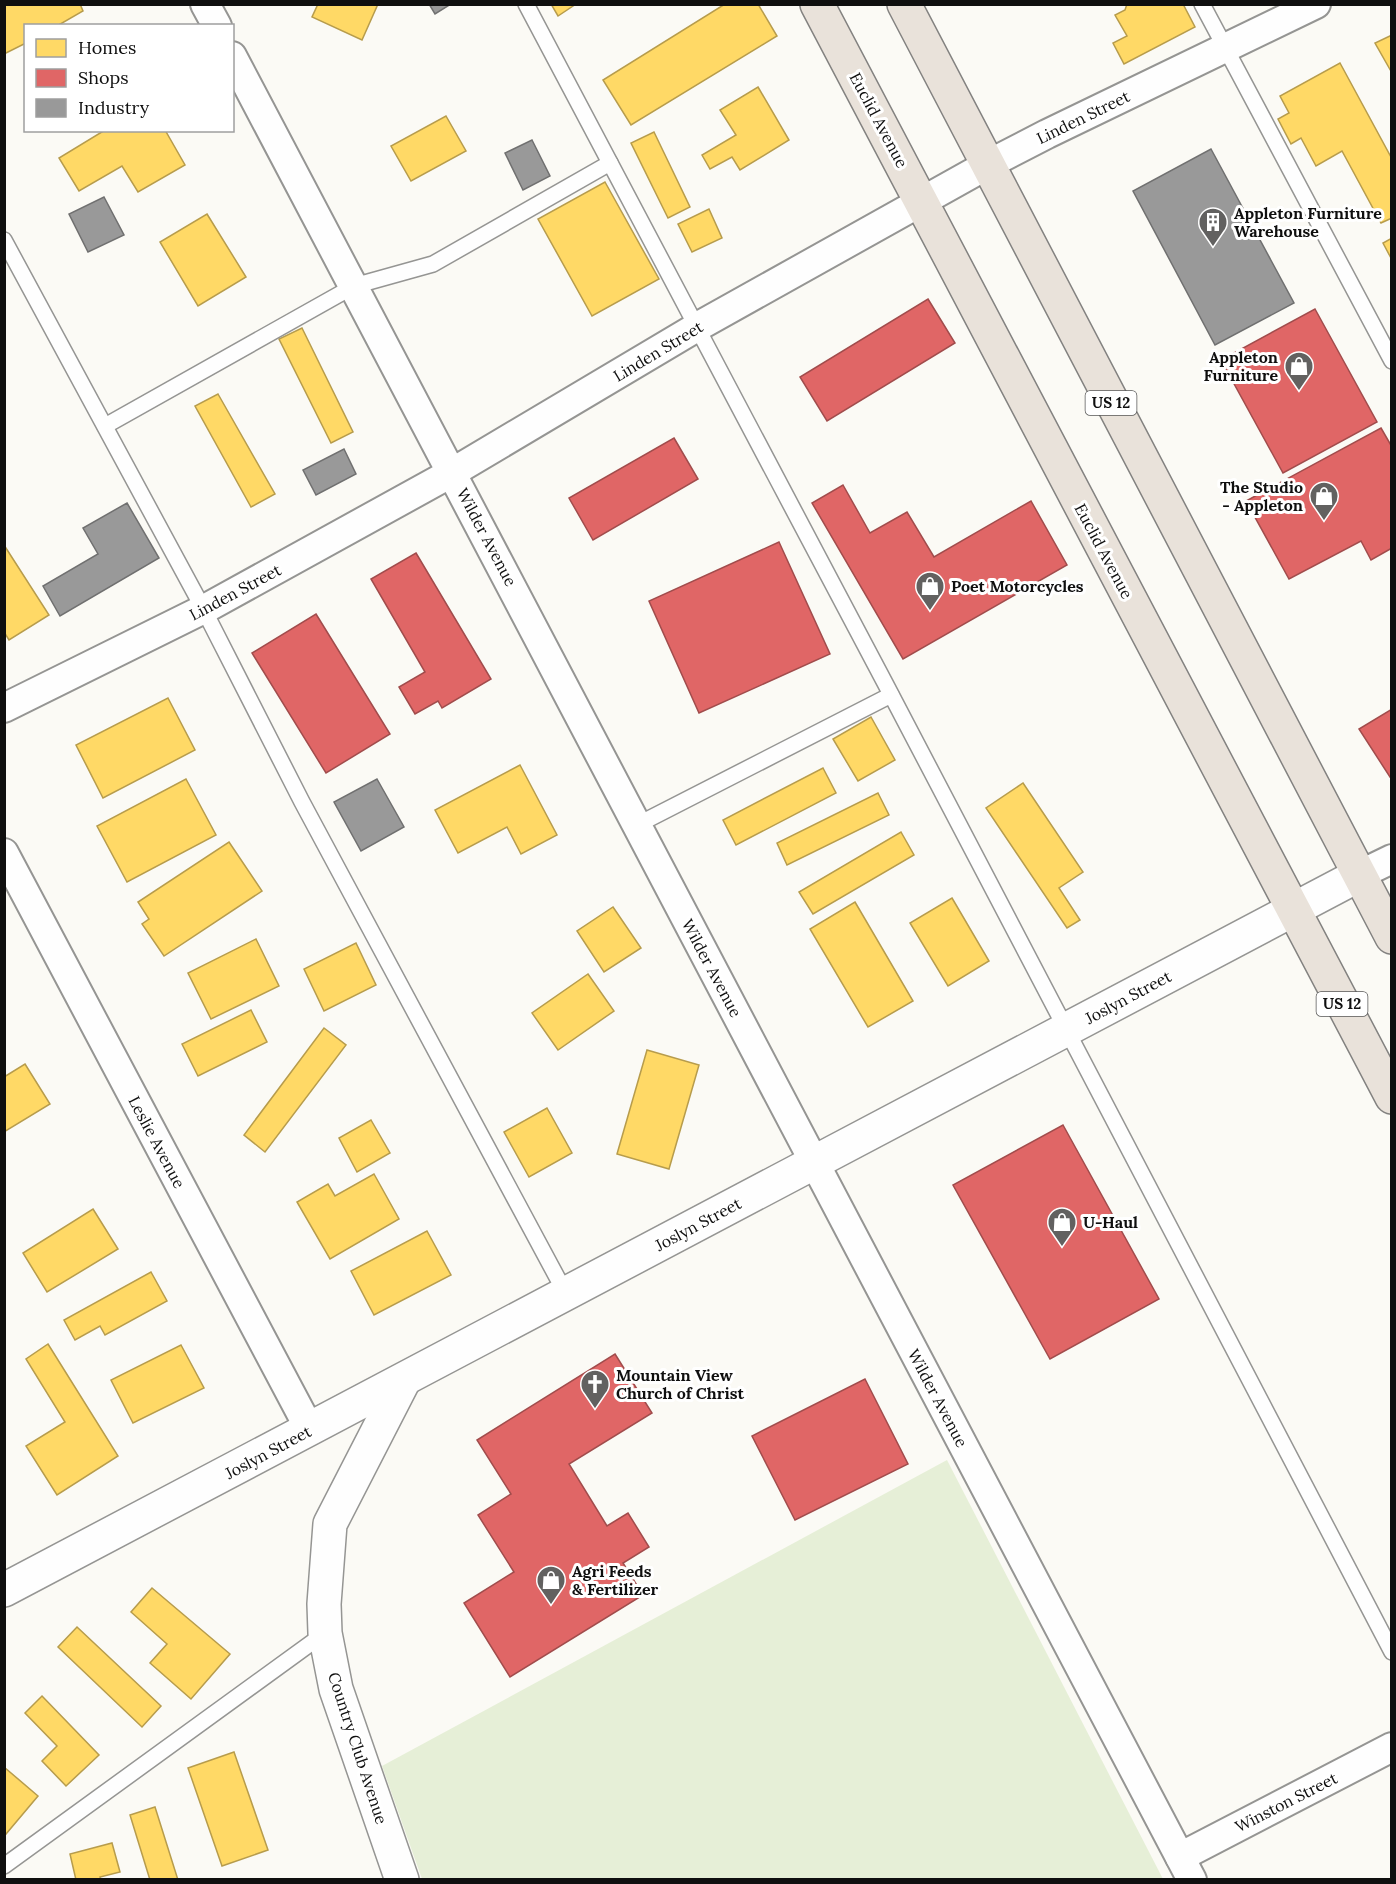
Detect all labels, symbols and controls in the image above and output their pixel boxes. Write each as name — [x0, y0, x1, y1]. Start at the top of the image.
legend — [24, 24, 234, 132]
text: Homes — [78, 36, 136, 59]
text: Shops — [78, 66, 129, 89]
street label: Euclid Avenue — [846, 69, 913, 171]
street label: Linden Street — [1033, 86, 1133, 148]
text: Industry — [78, 96, 150, 119]
place label: Appleton Furniture Warehouse — [1234, 203, 1382, 241]
building icon: Appleton Furniture Warehouse — [1197, 206, 1229, 248]
street label: Linden Street — [610, 316, 707, 386]
place label: Appleton Furniture — [1203, 347, 1278, 385]
shop icon: Appleton Furniture — [1283, 350, 1315, 392]
road number: US 12 — [1086, 391, 1136, 415]
place label: The Studio - Appleton — [1220, 477, 1303, 515]
shop icon: The Studio - Appleton — [1308, 480, 1340, 522]
street label: Wilder Avenue — [453, 485, 521, 590]
street label: Euclid Avenue — [1071, 500, 1138, 602]
street label: Linden Street — [186, 559, 285, 625]
shop icon: Poet Motorcycles — [914, 570, 946, 612]
place label: Poet Motorcycles — [951, 576, 1084, 596]
street label: Wilder Avenue — [678, 916, 746, 1021]
street label: Joslyn Street — [1081, 966, 1175, 1029]
road number: US 12 — [1316, 992, 1368, 1016]
street label: Leslie Avenue — [124, 1093, 190, 1192]
street label: Joslyn Street — [651, 1193, 745, 1256]
shop icon: U-Haul — [1046, 1206, 1078, 1248]
place label: U-Haul — [1083, 1212, 1138, 1232]
street label: Wilder Avenue — [904, 1346, 972, 1451]
place label: Mountain View Church of Christ — [616, 1365, 744, 1403]
church icon: Mountain View Church of Christ — [579, 1368, 611, 1410]
street label: Joslyn Street — [221, 1421, 315, 1484]
place label: Agri Feeds & Fertilizer — [572, 1561, 659, 1599]
shop icon: Agri Feeds & Fertilizer — [535, 1564, 567, 1606]
street label: Country Club Avenue — [324, 1669, 392, 1827]
street label: Winston Street — [1232, 1767, 1341, 1836]

